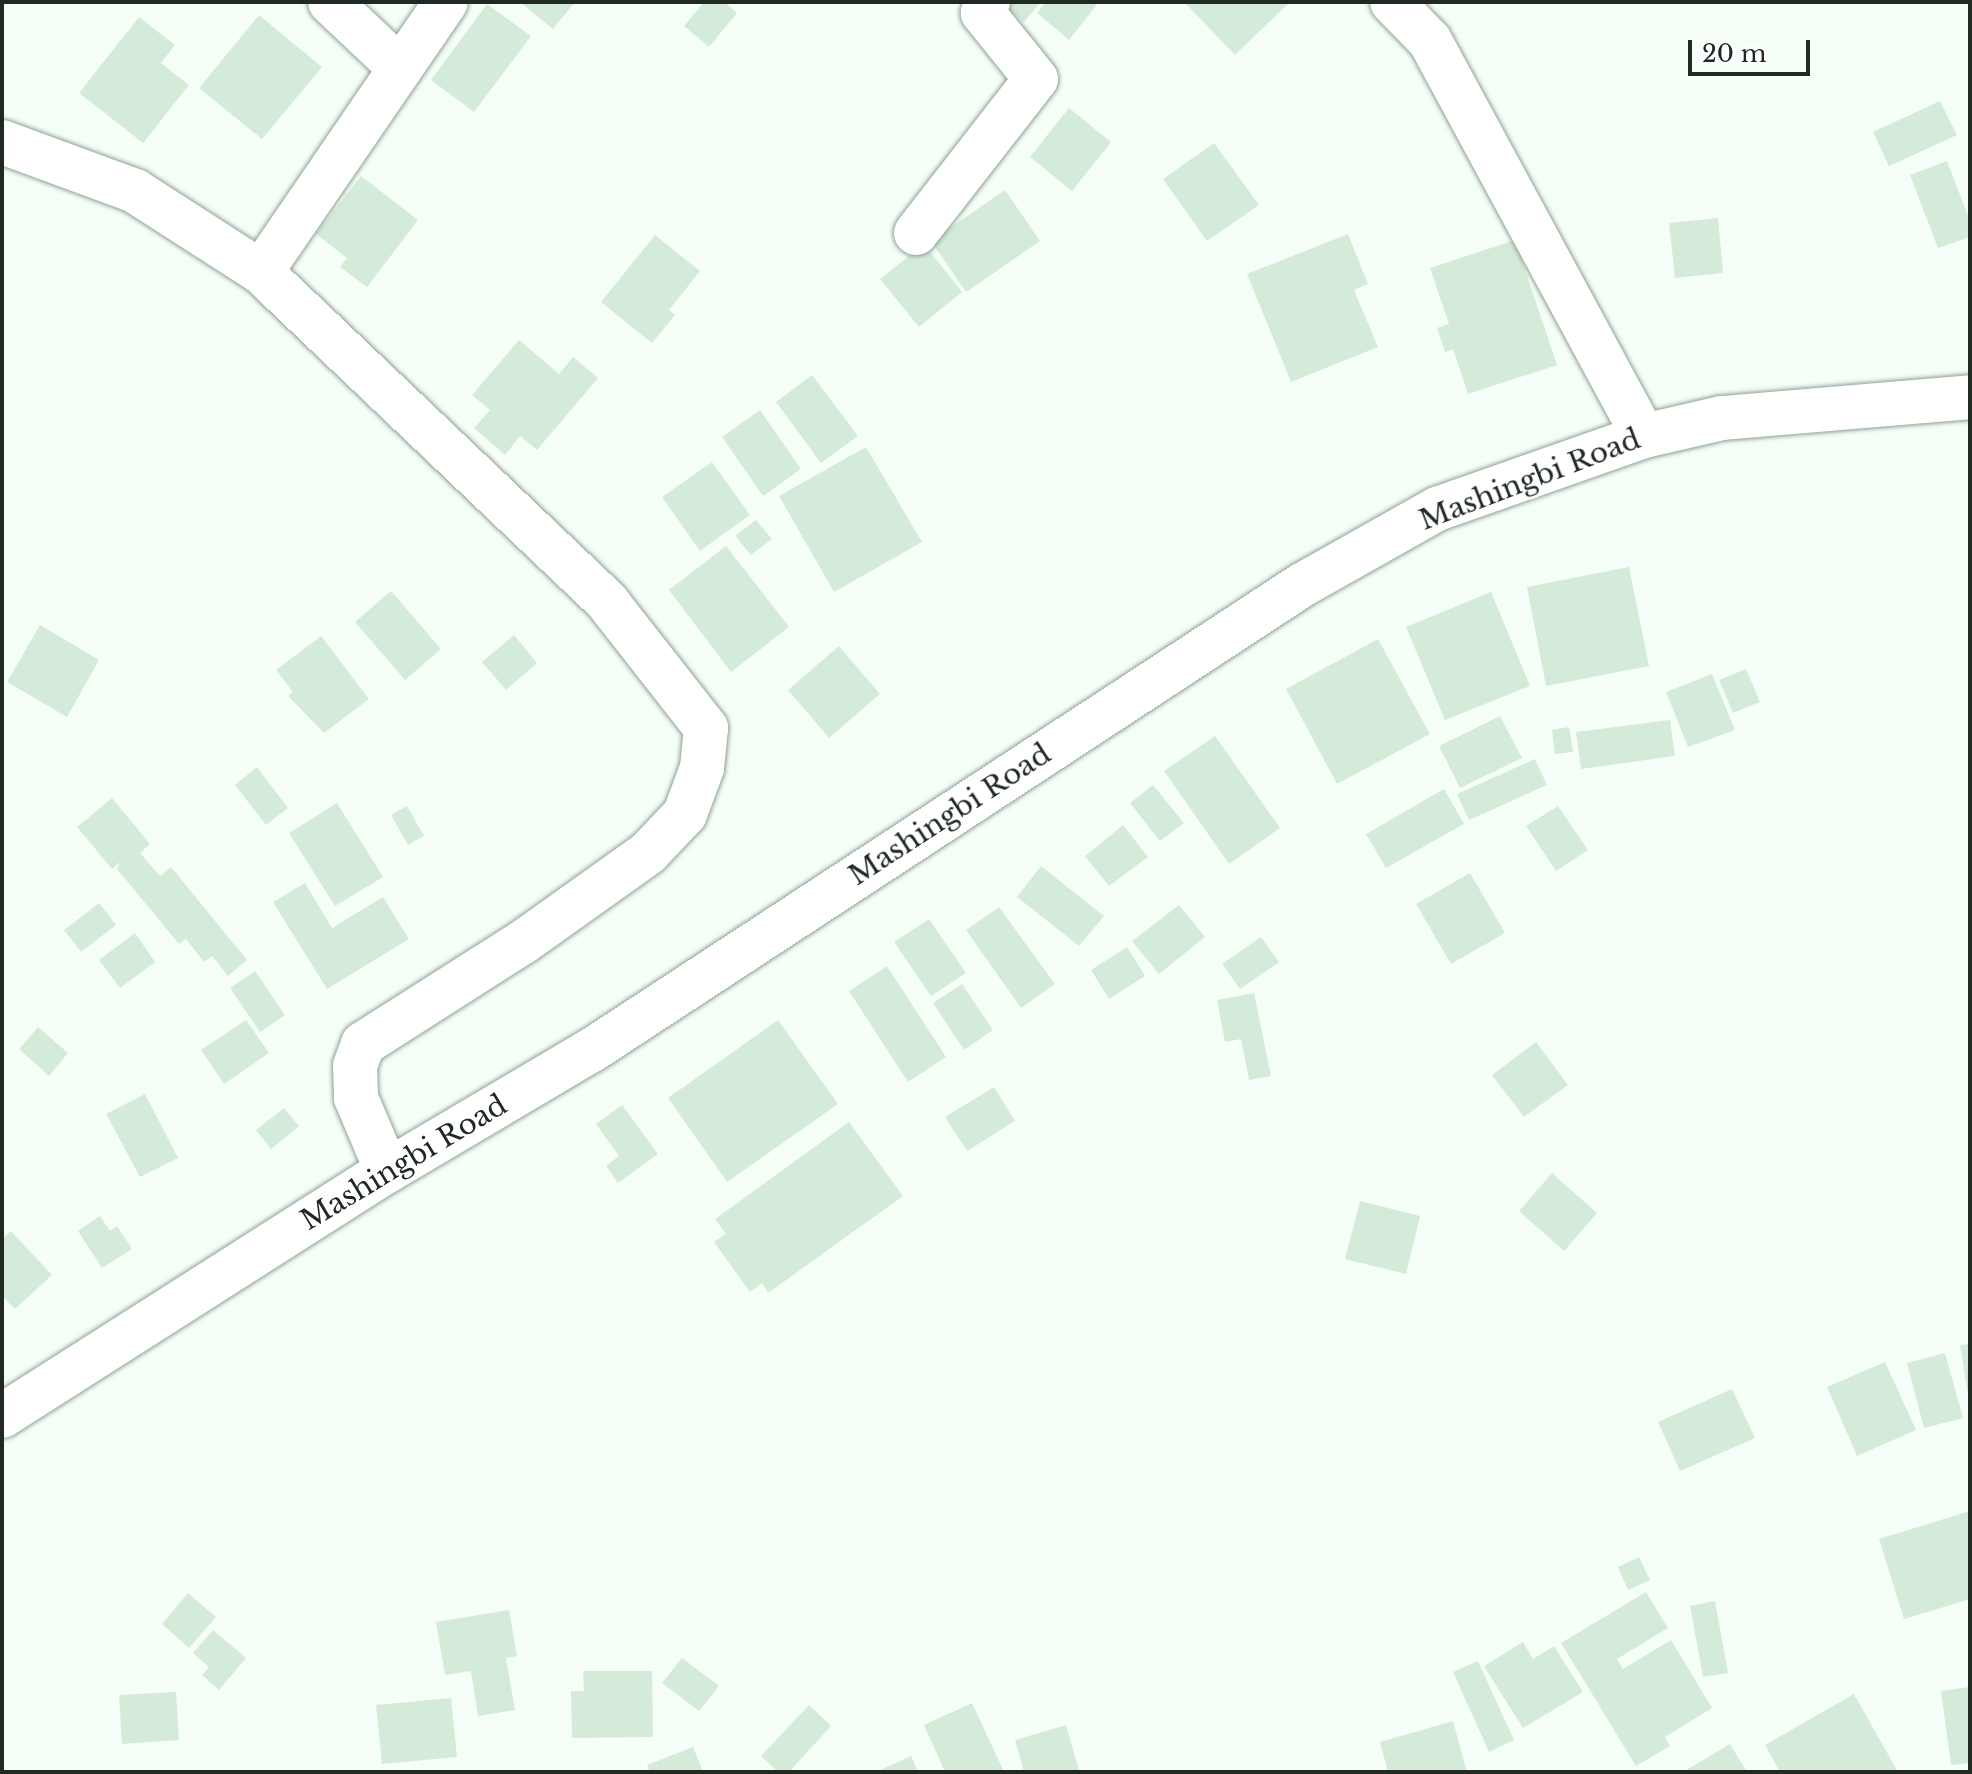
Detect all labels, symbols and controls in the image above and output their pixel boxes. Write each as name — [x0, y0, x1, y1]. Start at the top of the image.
scale bar — [1692, 24, 1814, 74]
text: 20 m — [1702, 39, 1767, 68]
street label: Mashingbi Road — [1415, 422, 1645, 538]
street label: Mashingbi Road — [843, 737, 1057, 893]
street label: Mashingbi Road — [295, 1088, 513, 1238]

